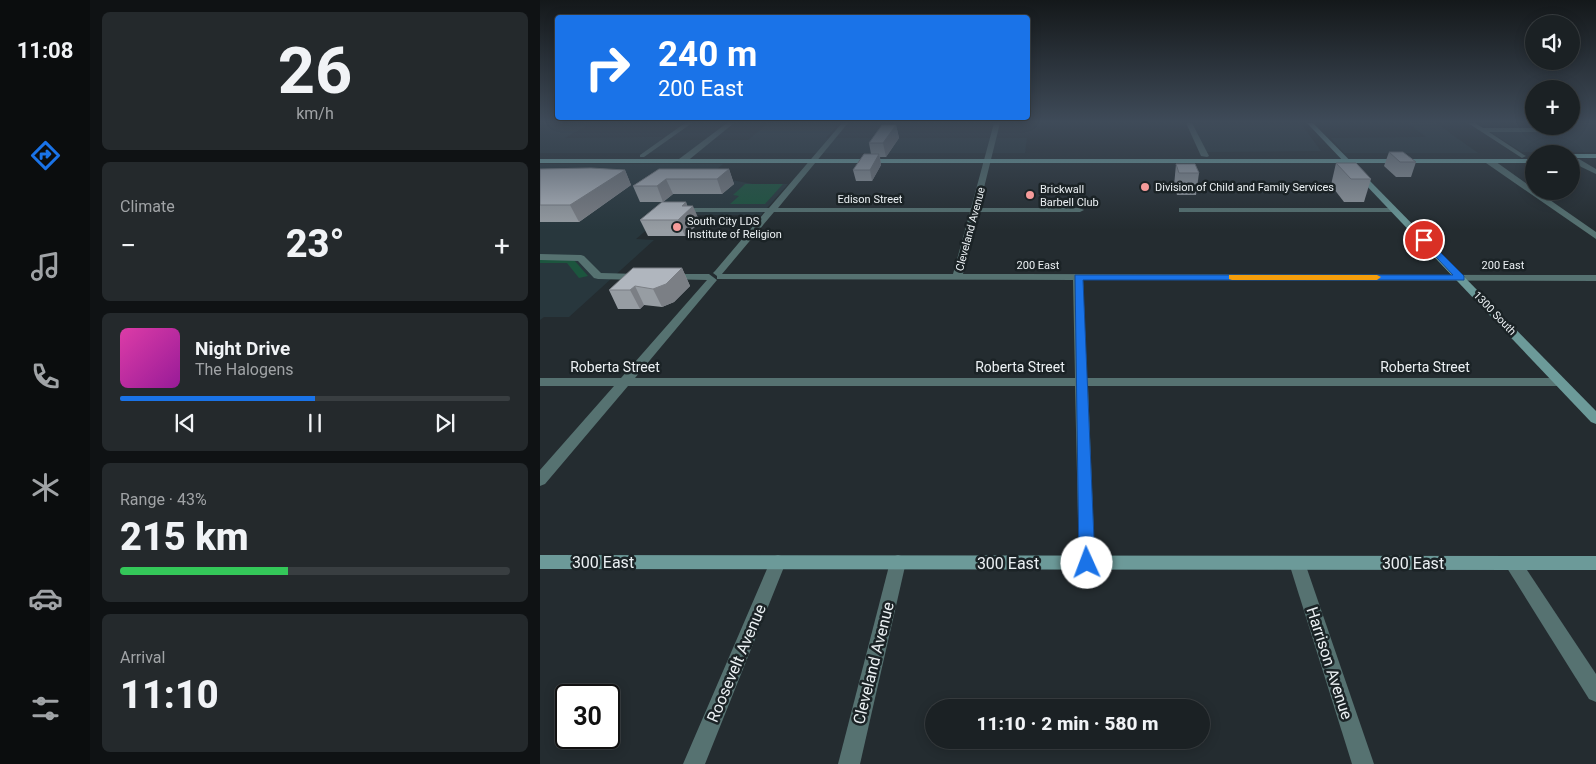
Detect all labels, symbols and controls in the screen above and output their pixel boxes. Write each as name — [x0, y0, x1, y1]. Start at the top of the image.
map controls — [1525, 15, 1580, 200]
button: sound — [1525, 15, 1580, 70]
text: 26 — [278, 33, 352, 109]
text: 240 m — [658, 34, 757, 75]
icon: right — [575, 35, 640, 100]
text: 11:08 — [17, 38, 73, 63]
text: 200 East — [658, 76, 744, 101]
button: + — [1525, 80, 1580, 135]
text: km/h — [296, 104, 334, 123]
icon: directions — [28, 138, 63, 173]
button: − — [1525, 145, 1580, 200]
marker: Division of Child and Family Services — [1139, 181, 1151, 193]
place label: Division of Child and Family Services — [1155, 181, 1334, 194]
place label: Brickwall Barbell Club — [1040, 183, 1099, 209]
street label: Cleveland Avenue — [953, 186, 988, 273]
marker: Brickwall Barbell Club — [1024, 189, 1036, 201]
street label: Edison Street — [838, 193, 903, 206]
text: Climate — [120, 197, 175, 216]
place label: South City LDS Institute of Religion — [687, 215, 782, 241]
pin — [1403, 219, 1445, 261]
marker: South City LDS Institute of Religion — [671, 221, 683, 233]
text: 23° — [286, 222, 344, 266]
icon: arrive — [1410, 226, 1438, 254]
text: − — [120, 229, 136, 262]
text: + — [494, 229, 510, 262]
icon: music — [28, 249, 63, 284]
street label: 200 East — [1017, 259, 1060, 272]
street label: 200 East — [1482, 259, 1525, 272]
street label: 1300 South — [1471, 289, 1519, 338]
text: Night Drive — [195, 337, 290, 360]
icon: phone — [28, 359, 63, 394]
street label: Roberta Street — [570, 359, 660, 375]
street label: Roberta Street — [975, 359, 1065, 375]
street label: Roberta Street — [1380, 359, 1470, 375]
text: The Halogens — [195, 360, 294, 379]
icon: previous — [171, 409, 199, 437]
icon: pause — [301, 409, 329, 437]
icon: next — [431, 409, 459, 437]
icon: climate — [28, 470, 63, 505]
text: Range · 43% — [120, 490, 207, 509]
text: 215 km — [120, 515, 249, 559]
position arrow — [1060, 536, 1112, 588]
street label: 300 East — [572, 553, 634, 572]
street label: 300 East — [977, 554, 1039, 573]
street label: 300 East — [1382, 554, 1444, 573]
icon: car — [28, 581, 63, 616]
street label: Cleveland Avenue — [849, 600, 898, 726]
street label: Roosevelt Avenue — [703, 601, 770, 725]
street label: Harrison Avenue — [1302, 604, 1357, 722]
text: Arrival — [120, 648, 165, 667]
text: 11:10 — [120, 673, 219, 717]
speed limit sign: 30 — [555, 684, 620, 749]
icon: filters — [28, 691, 63, 726]
text: 11:10 · 2 min · 580 m — [976, 712, 1159, 735]

